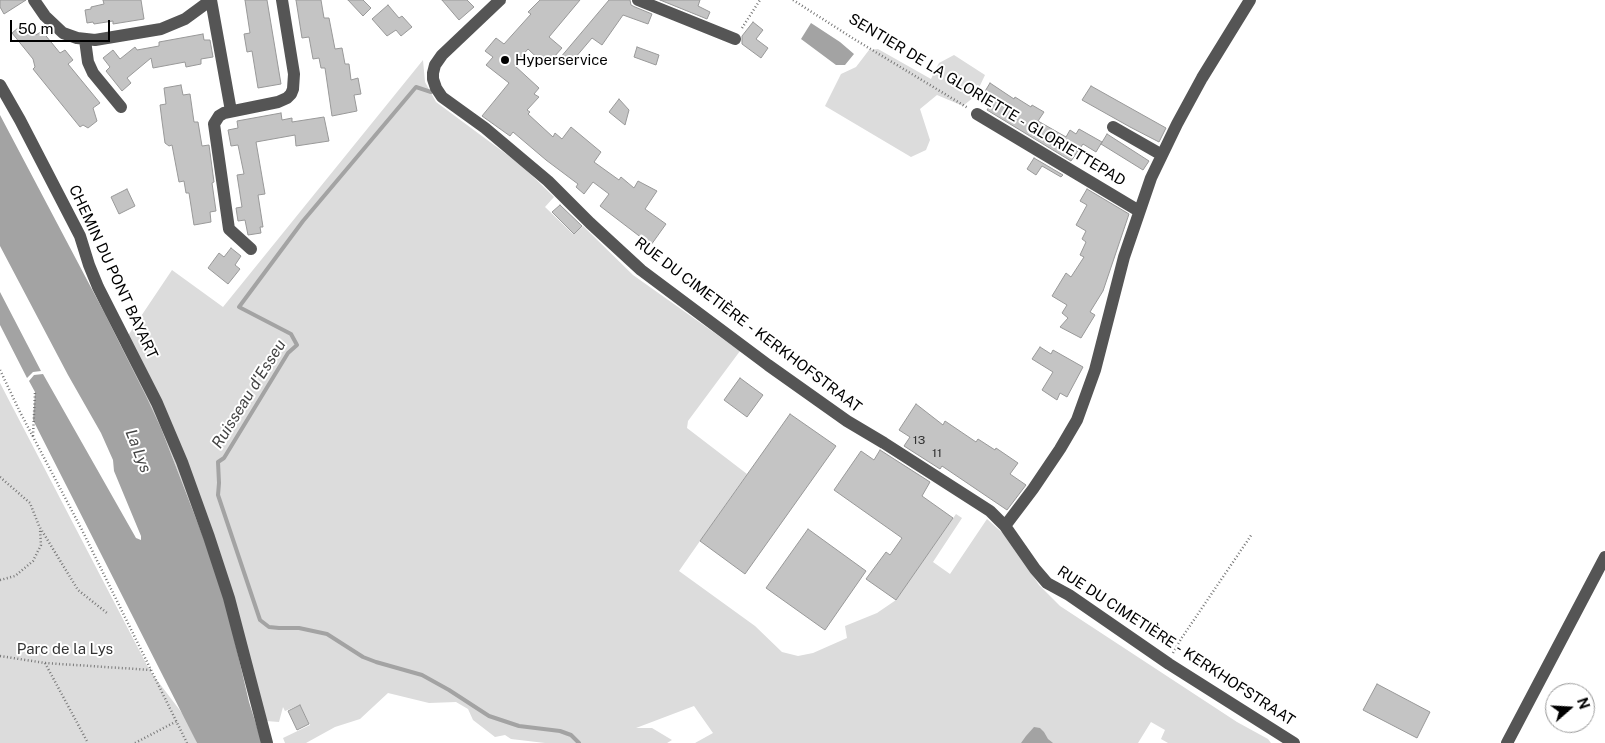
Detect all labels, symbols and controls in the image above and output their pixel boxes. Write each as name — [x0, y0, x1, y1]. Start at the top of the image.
scale bar — [12, 10, 112, 42]
street label: SENTIER DE LA GLORIETTE - GLORIETTEPAD — [845, 10, 1129, 190]
text: 50 m — [18, 20, 53, 37]
place label: Hyperservice — [515, 51, 608, 69]
marker: Hyperservice — [499, 54, 511, 66]
street label: CHEMIN DU PONT BAYART — [65, 182, 161, 362]
street label: RUE DU CIMETIÈRE - KERKHOFSTRAAT — [631, 234, 865, 416]
water label: Ruisseau d'Esseu — [208, 336, 290, 452]
water label: La Lys — [121, 426, 155, 476]
house number: 13 — [913, 433, 925, 447]
house number: 11 — [932, 446, 942, 460]
street label: RUE DU CIMETIÈRE - KERKHOFSTRAAT — [1054, 562, 1298, 730]
park label: Parc de la Lys — [17, 640, 113, 658]
north arrow — [1545, 683, 1595, 733]
text: N — [1574, 696, 1593, 711]

